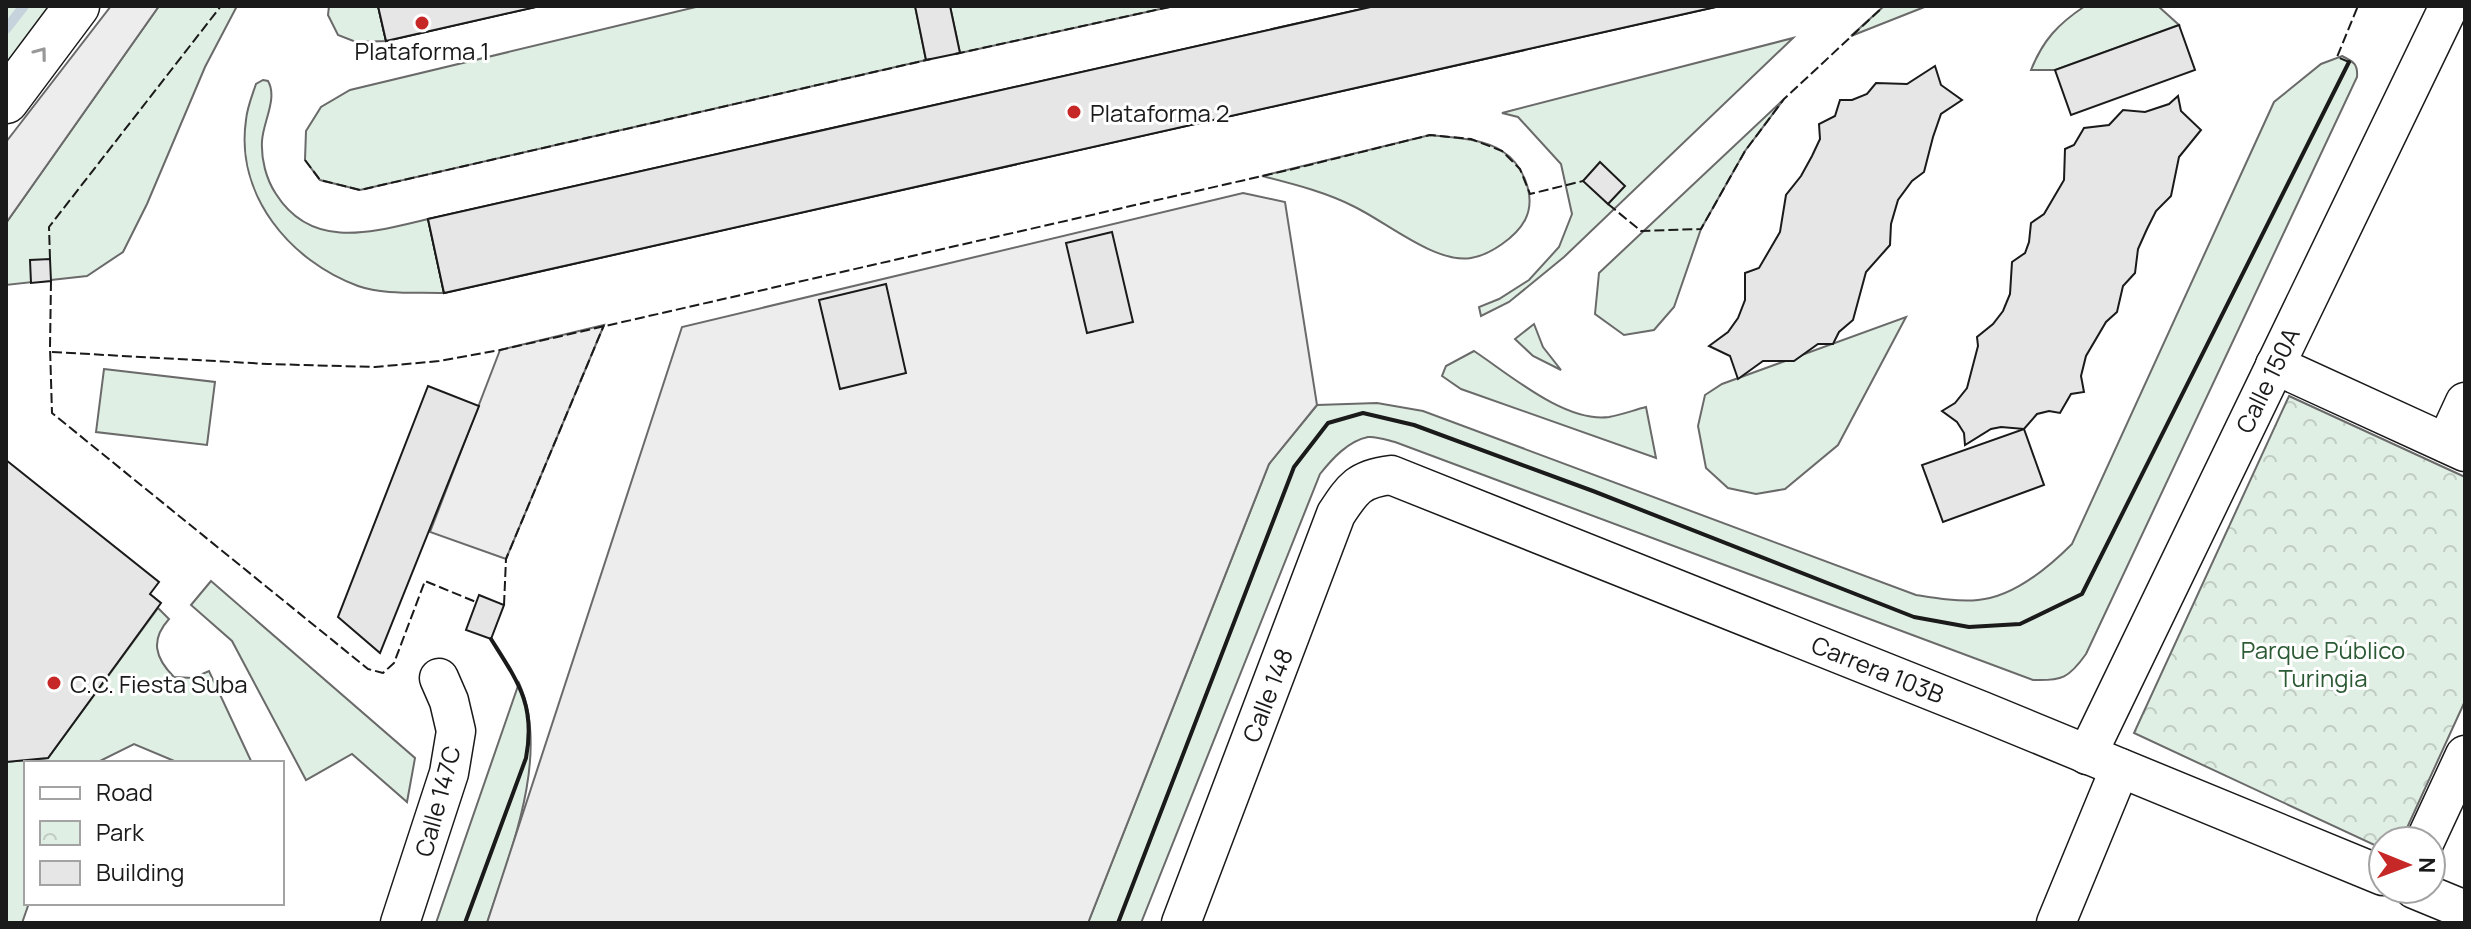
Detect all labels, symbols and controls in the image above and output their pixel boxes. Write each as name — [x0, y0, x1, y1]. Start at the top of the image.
marker: Plataforma 1 — [413, 14, 431, 32]
place label: Plataforma 1 — [354, 34, 490, 67]
one-way arrow — [32, 48, 46, 62]
place label: Plataforma 2 — [1090, 96, 1229, 129]
marker: Plataforma 2 — [1065, 103, 1083, 121]
street label: Calle 150A — [2227, 322, 2307, 438]
street label: Carrera 103B — [1807, 627, 1949, 711]
park label: Parque Público Turingia — [2241, 633, 2405, 694]
street label: Calle 148 — [1234, 643, 1300, 747]
place label: C.C. Fiesta Suba — [70, 667, 248, 700]
marker: C.C. Fiesta Suba — [45, 674, 63, 692]
street label: Calle 147C — [406, 742, 468, 860]
legend — [24, 761, 284, 905]
text: Road — [96, 775, 153, 808]
text: Park — [96, 815, 145, 848]
north arrow — [2367, 825, 2447, 905]
text: Building — [96, 855, 184, 888]
text: N — [2412, 857, 2442, 874]

